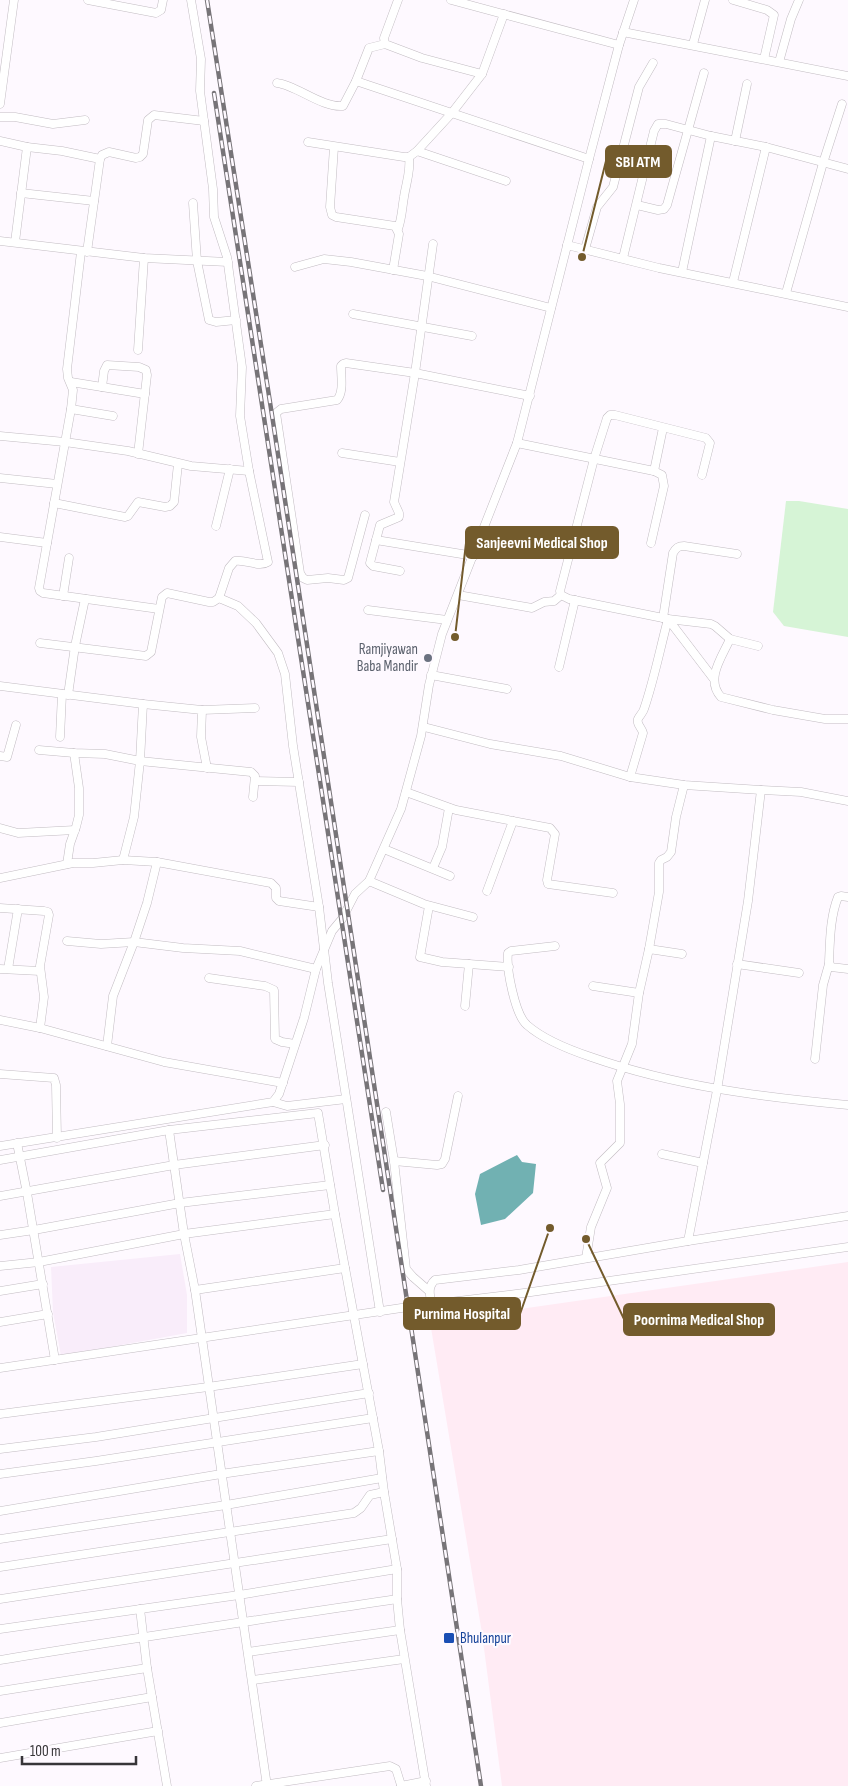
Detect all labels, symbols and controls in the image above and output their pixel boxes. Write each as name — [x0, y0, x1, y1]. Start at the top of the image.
callout: SBI ATM — [606, 146, 671, 177]
text: SBI ATM — [616, 153, 660, 172]
callout: Sanjeevni Medical Shop — [466, 527, 618, 558]
text: Sanjeevni Medical Shop — [476, 534, 608, 553]
place label: Ramjiyawan Baba Mandir — [357, 640, 419, 676]
marker: Ramjiyawan Baba Mandir — [422, 652, 434, 664]
callout: Purnima Hospital — [404, 1298, 520, 1329]
callout: Poornima Medical Shop — [624, 1304, 774, 1335]
text: Purnima Hospital — [414, 1305, 510, 1324]
text: Poornima Medical Shop — [634, 1311, 764, 1330]
place label: Bhulanpur — [460, 1629, 512, 1648]
marker: Bhulanpur — [442, 1631, 456, 1645]
scale bar — [22, 1734, 136, 1766]
text: 100 m — [30, 1742, 61, 1761]

